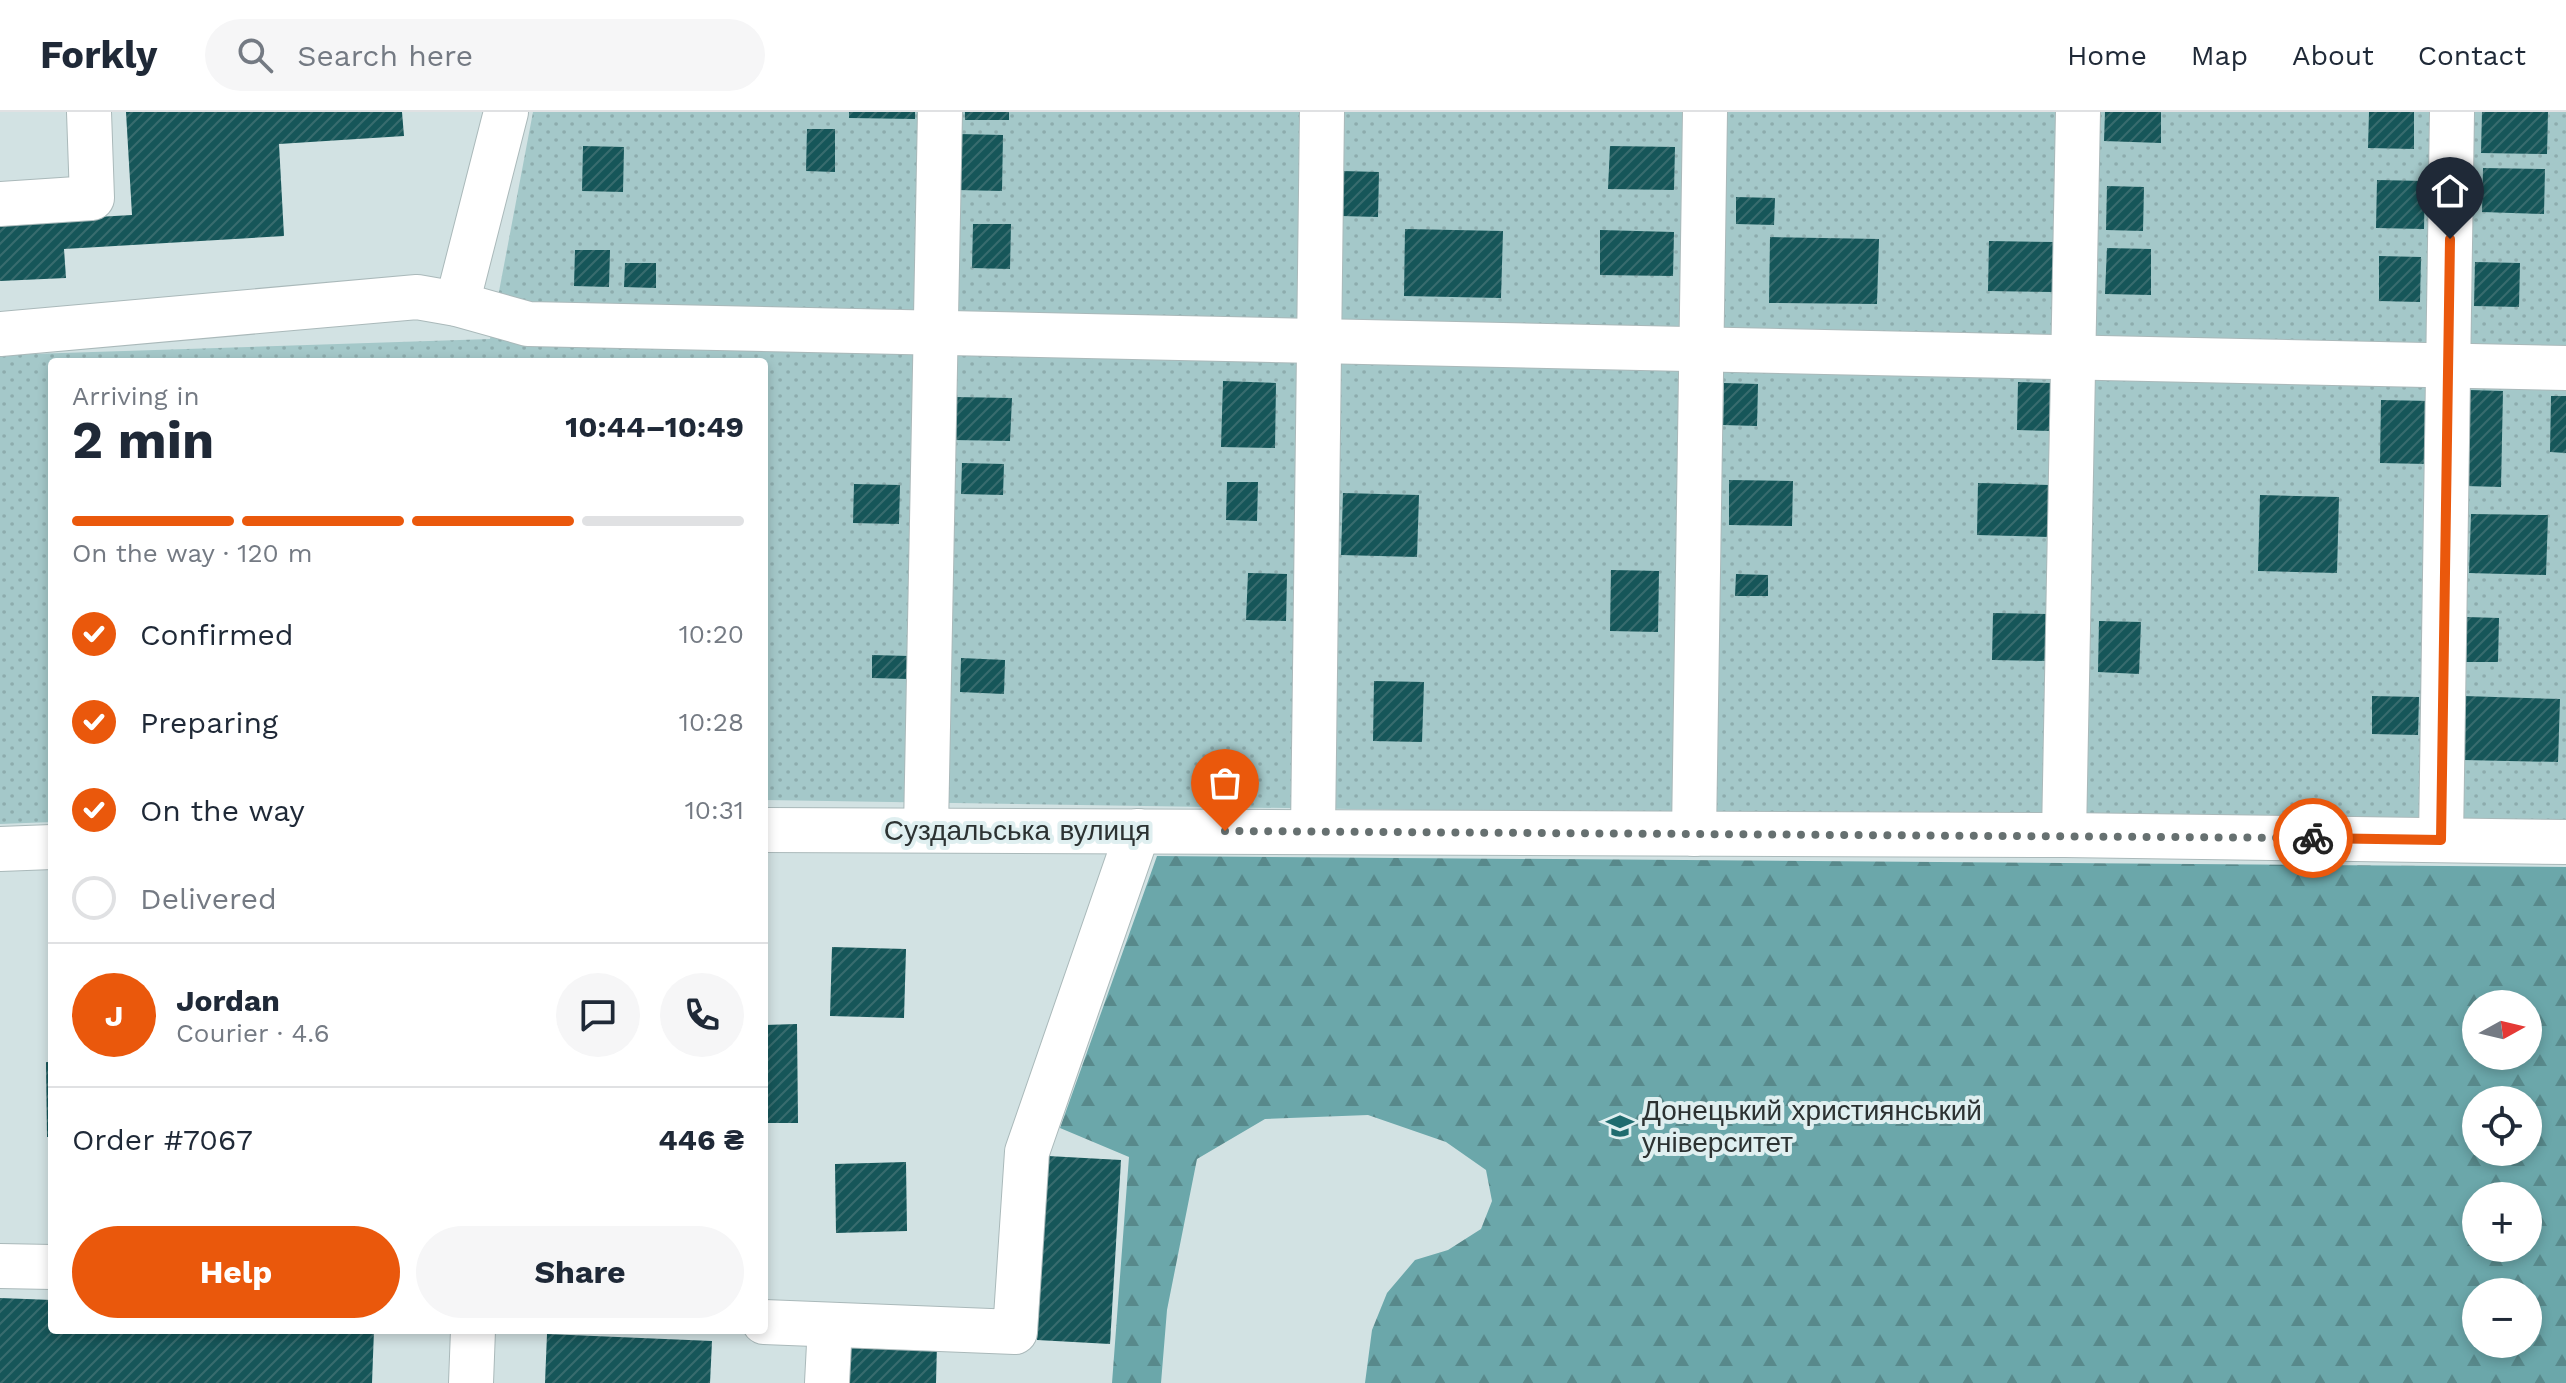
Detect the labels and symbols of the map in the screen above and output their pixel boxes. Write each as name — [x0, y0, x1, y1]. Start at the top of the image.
pin — [2416, 157, 2484, 239]
pin — [1191, 749, 1259, 831]
courier — [2273, 798, 2353, 878]
street label: Суздальська вулиця — [884, 814, 1150, 847]
north arrow — [2462, 990, 2542, 1070]
place label: Донецький християнський університет — [1642, 1094, 1982, 1159]
school or university icon: Донецький християнський університет — [1605, 1111, 1635, 1141]

